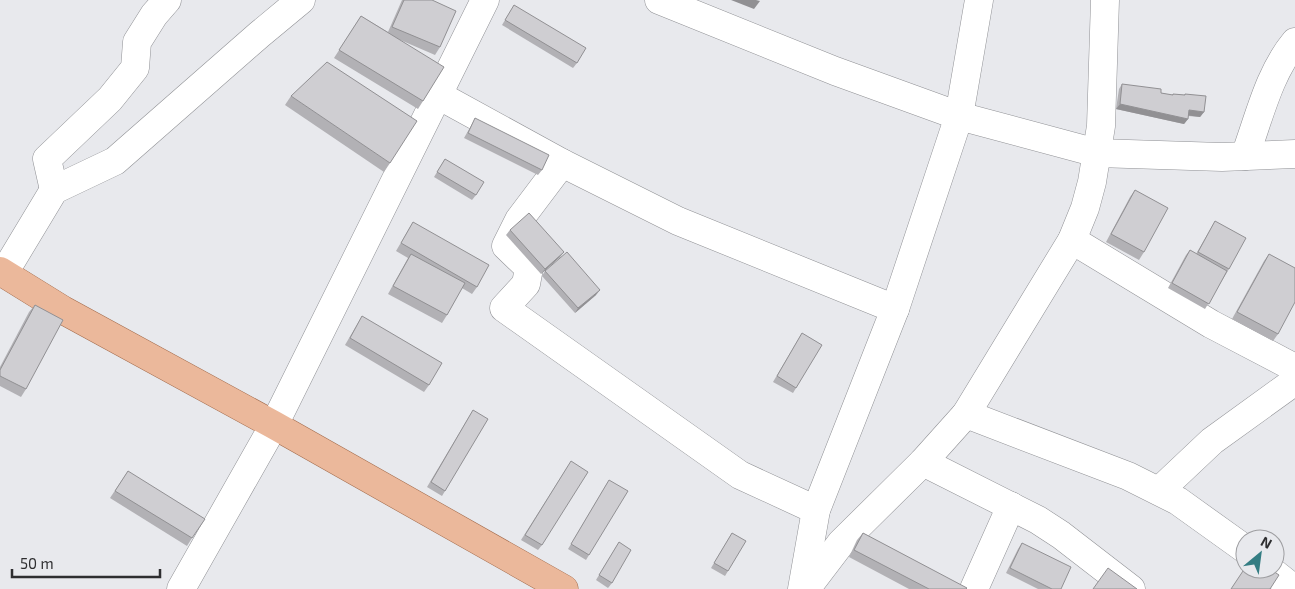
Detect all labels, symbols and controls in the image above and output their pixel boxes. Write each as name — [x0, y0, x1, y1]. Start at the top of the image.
north arrow — [1235, 529, 1285, 579]
text: N — [1258, 532, 1275, 552]
scale bar — [12, 546, 160, 578]
text: 50 m — [20, 554, 54, 572]

